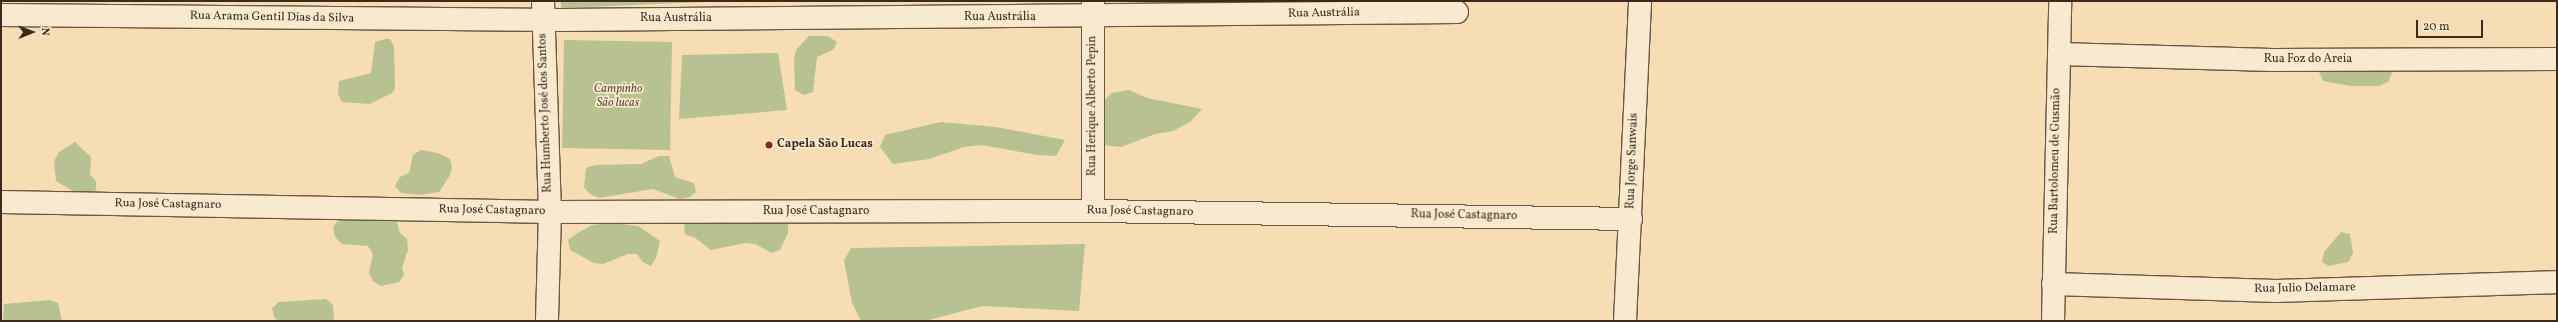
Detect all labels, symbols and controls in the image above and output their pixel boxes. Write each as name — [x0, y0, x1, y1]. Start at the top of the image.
street label: Rua Austrália — [1288, 6, 1360, 22]
street label: Rua Arama Gentil Dias da Silva — [190, 9, 354, 27]
street label: Rua Austrália — [964, 11, 1036, 25]
north arrow — [12, 12, 52, 52]
street label: Rua Austrália — [640, 12, 712, 26]
scale bar — [2418, 12, 2485, 38]
text: 20 m — [2423, 19, 2450, 35]
text: N — [37, 28, 52, 36]
street label: Rua Humberto José dos Santos — [536, 33, 556, 193]
street label: Rua Herique Alberto Pepin — [1086, 36, 1100, 176]
street label: Rua Foz do Areia — [2264, 53, 2352, 67]
park label: Campinho São lucas — [594, 83, 642, 111]
street label: Rua Bartolomeu de Gusmão — [2048, 88, 2064, 234]
street label: Rua Jorge Sanwais — [1624, 113, 1642, 209]
place label: Capela São Lucas — [777, 138, 873, 152]
marker: Capela São Lucas — [764, 140, 774, 150]
street label: Rua José Castagnaro — [115, 197, 221, 213]
street label: Rua José Castagnaro — [439, 203, 545, 219]
street label: Rua José Castagnaro — [1087, 204, 1193, 220]
street label: Rua José Castagnaro — [763, 205, 869, 219]
street label: Rua José Castagnaro — [1411, 208, 1517, 224]
street label: Rua Julio Delamare — [2254, 281, 2356, 297]

